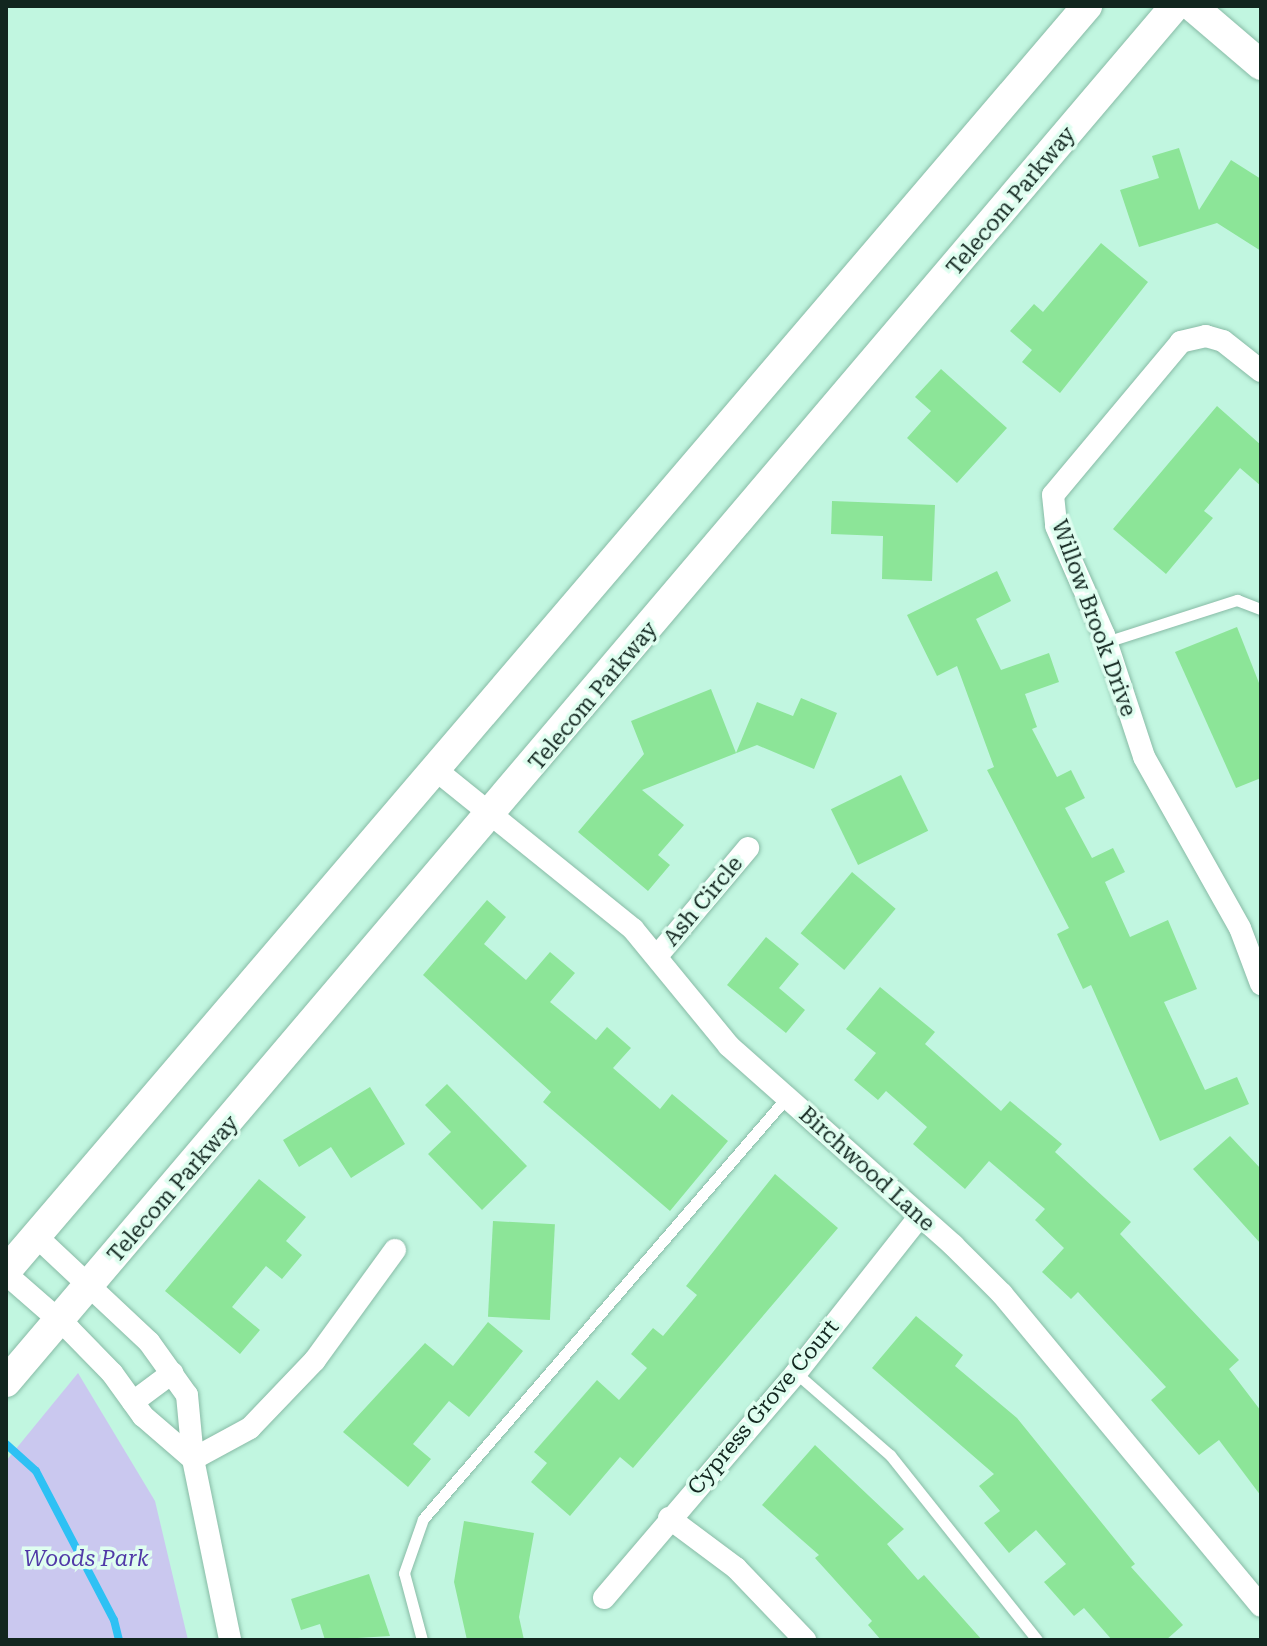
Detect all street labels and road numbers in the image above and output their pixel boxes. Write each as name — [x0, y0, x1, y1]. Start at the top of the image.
street label: Telecom Parkway — [941, 121, 1081, 281]
street label: Willow Brook Drive — [1046, 516, 1142, 720]
street label: Telecom Parkway — [523, 616, 663, 776]
street label: Ash Circle — [658, 851, 748, 951]
street label: Birchwood Lane — [794, 1101, 940, 1237]
street label: Telecom Parkway — [102, 1110, 244, 1268]
street label: Cypress Grove Court — [682, 1314, 844, 1500]

